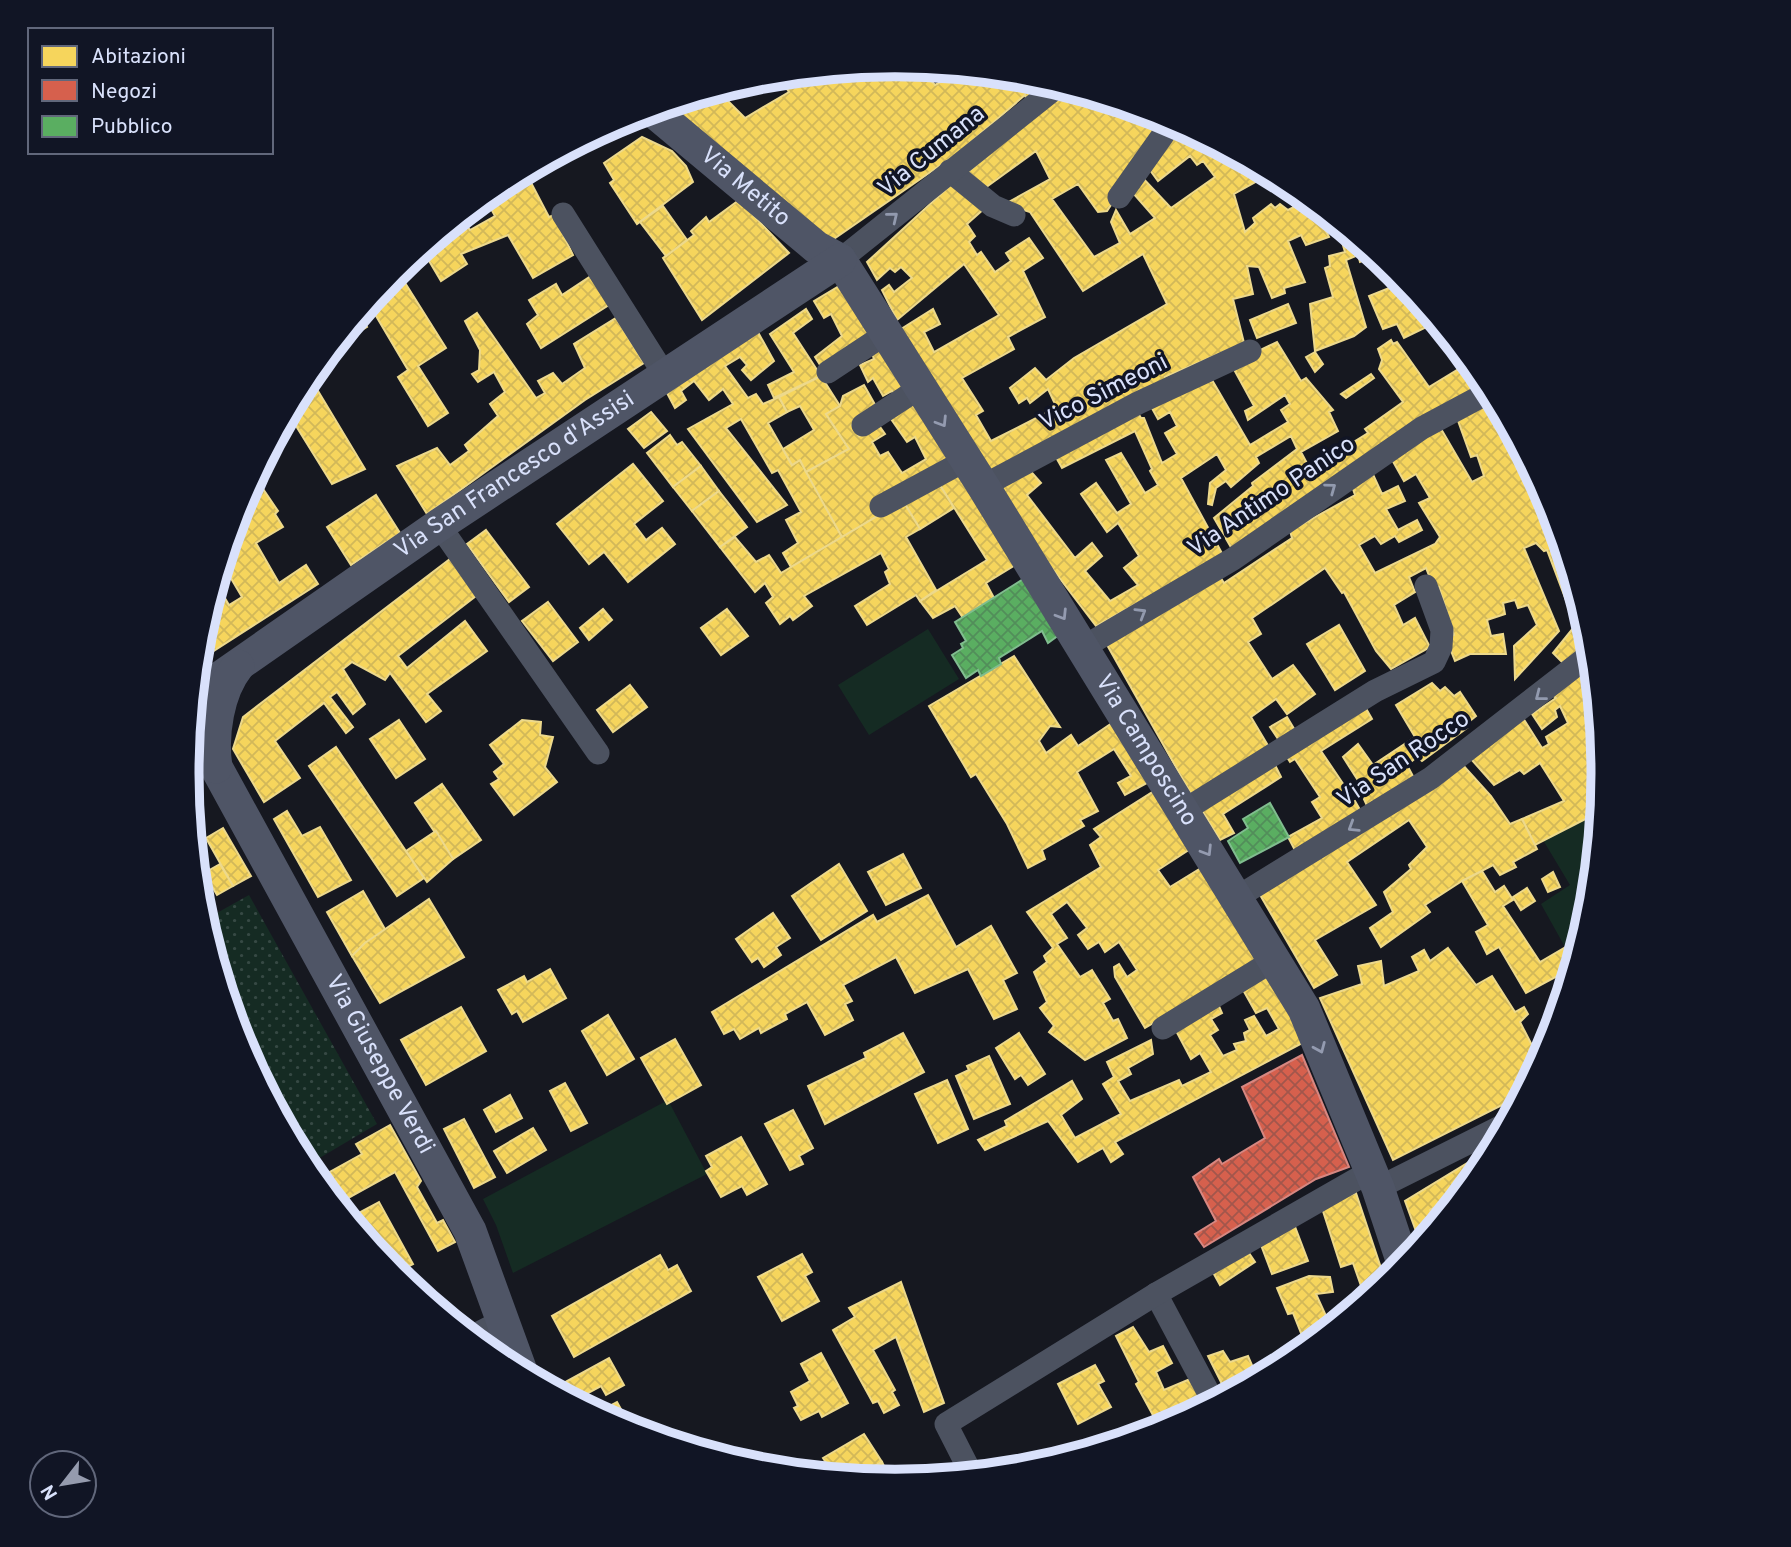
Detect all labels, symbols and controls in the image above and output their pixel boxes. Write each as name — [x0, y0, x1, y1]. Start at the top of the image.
legend — [28, 28, 273, 154]
text: Abitazioni — [91, 44, 186, 71]
text: Negozi — [91, 79, 157, 106]
street label: Via Cumana — [872, 100, 992, 204]
text: Pubblico — [91, 114, 173, 141]
street label: Via Metito — [693, 141, 796, 234]
one-way arrow — [886, 213, 898, 226]
street label: Vico Simeoni — [1035, 348, 1173, 438]
street label: Via San Francesco d'Assisi — [389, 385, 640, 566]
one-way arrow — [934, 414, 947, 427]
street label: Via Antimo Panico — [1182, 430, 1362, 564]
one-way arrow — [1323, 484, 1336, 497]
one-way arrow — [1054, 607, 1067, 620]
one-way arrow — [1133, 608, 1146, 621]
street label: Via Camposcino — [1088, 669, 1203, 832]
one-way arrow — [1535, 688, 1547, 701]
street label: Via San Rocco — [1332, 705, 1476, 815]
one-way arrow — [1348, 818, 1361, 831]
one-way arrow — [1198, 843, 1211, 856]
street label: Via Giuseppe Verdi — [318, 970, 440, 1160]
one-way arrow — [1311, 1041, 1325, 1053]
north arrow — [28, 1449, 98, 1519]
text: N — [36, 1480, 64, 1504]

